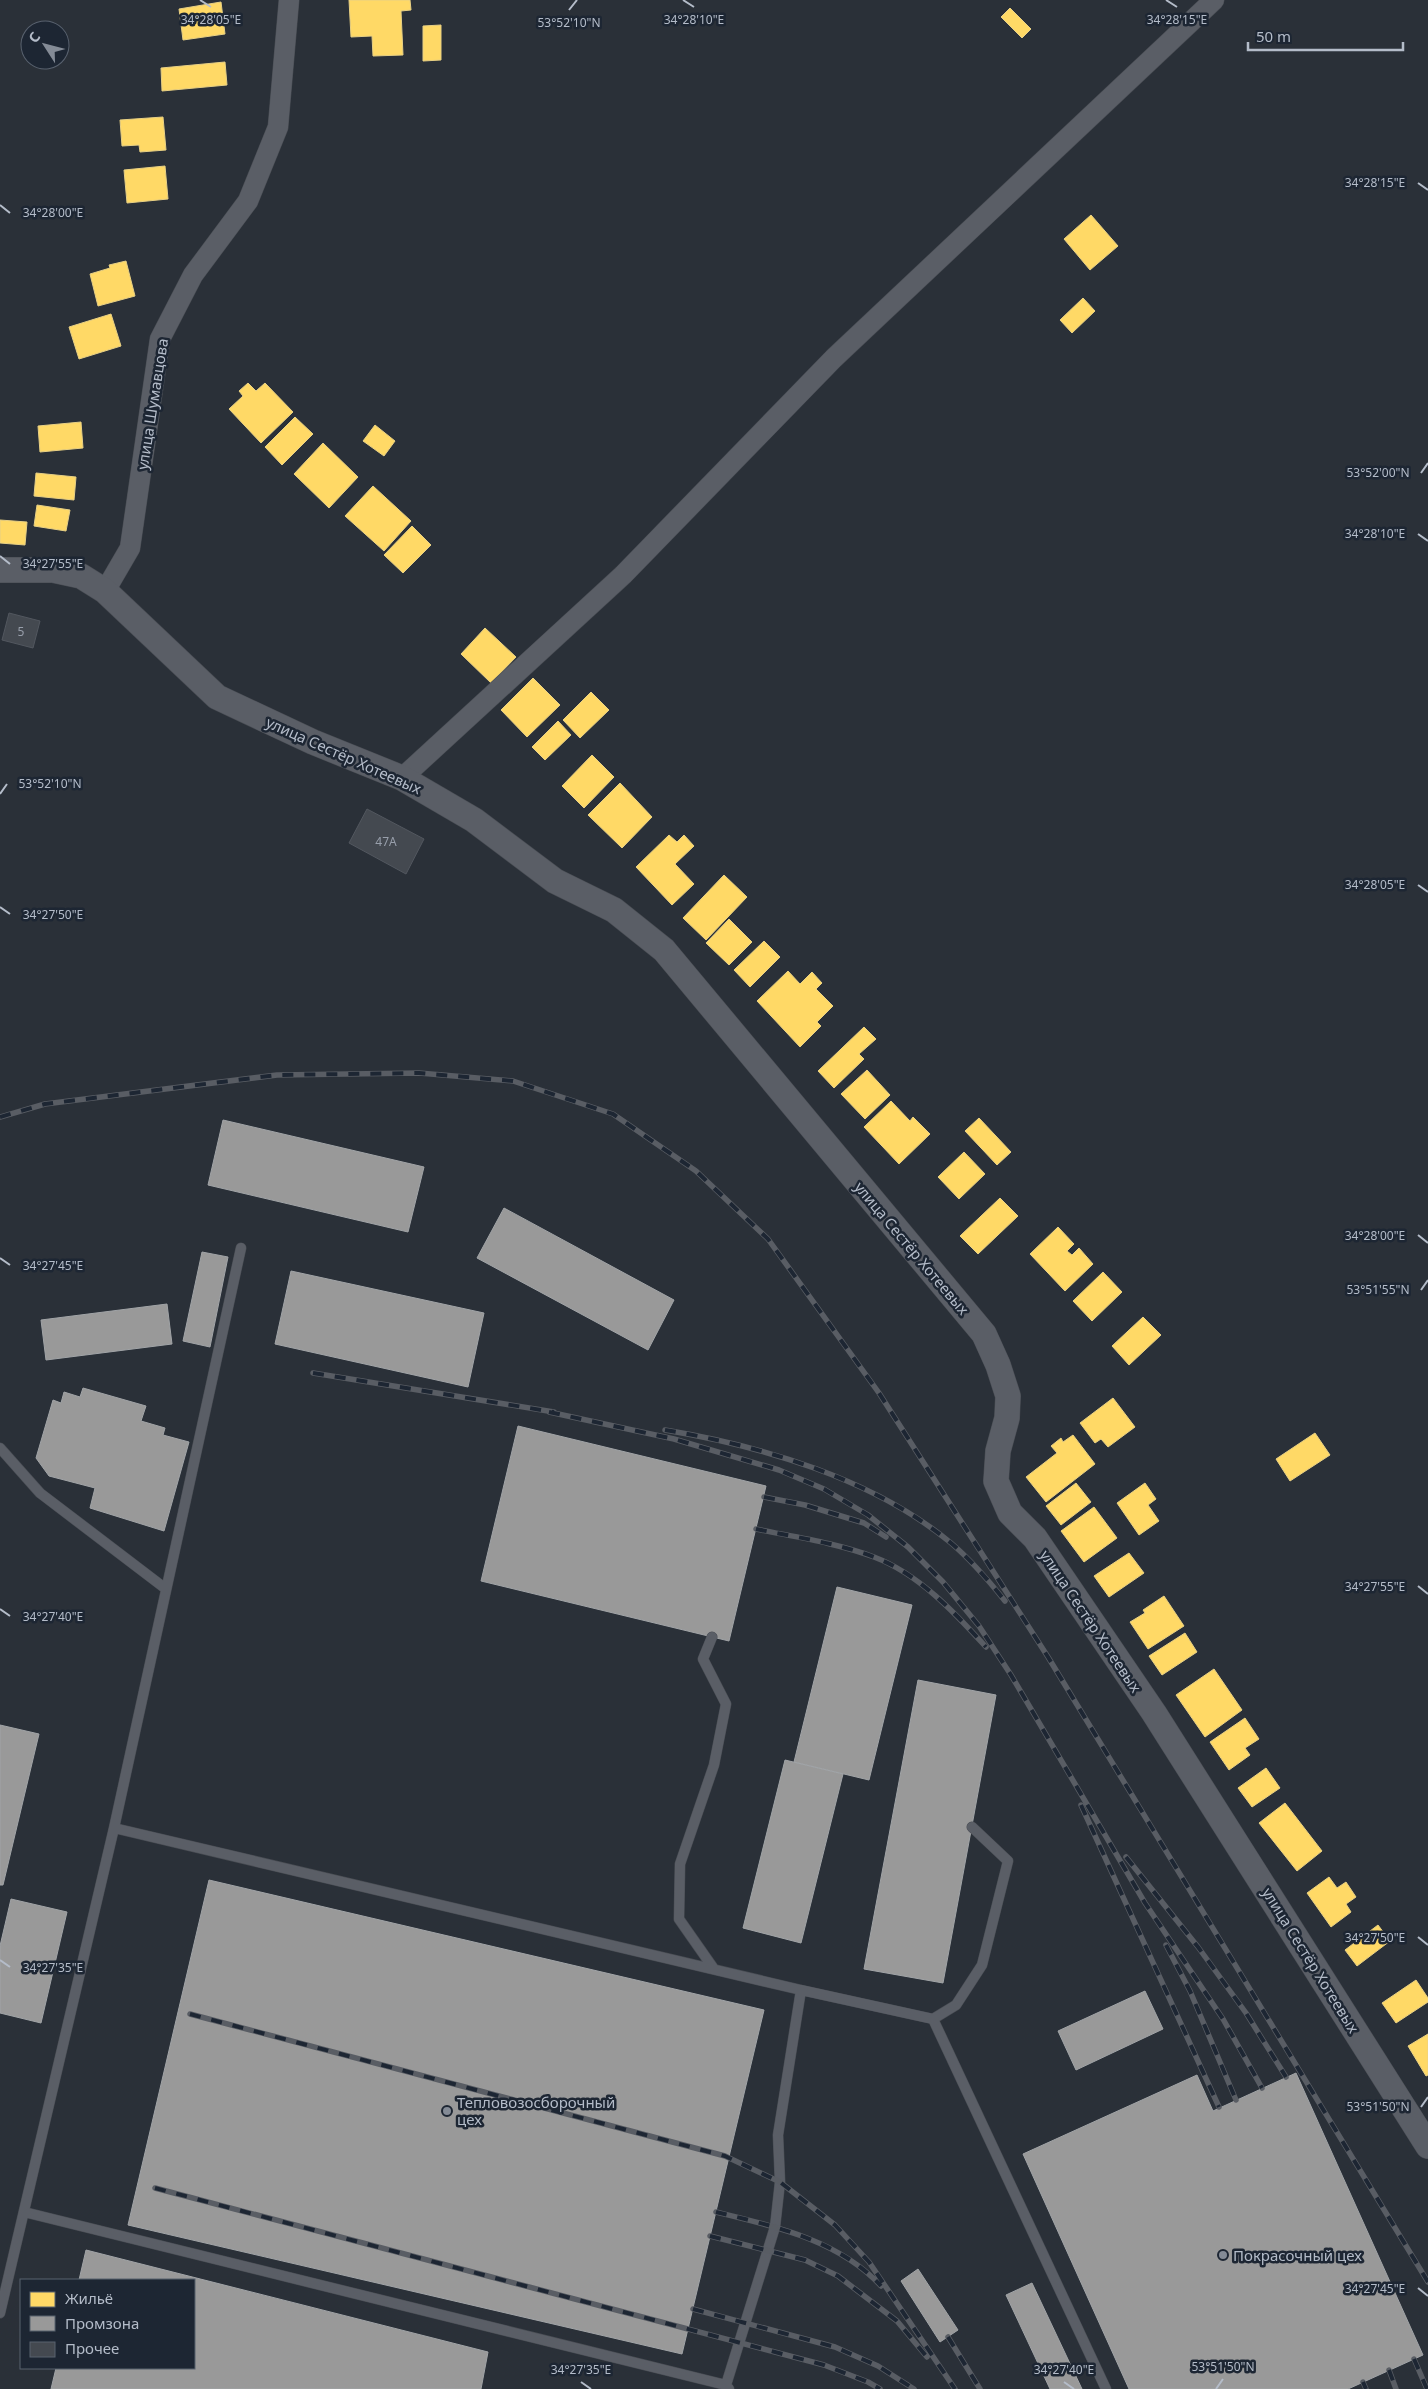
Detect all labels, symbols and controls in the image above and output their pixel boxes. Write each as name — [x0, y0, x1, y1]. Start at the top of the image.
text: 34°28'05"E — [181, 11, 241, 28]
text: 34°28'10"E — [664, 11, 724, 28]
text: 34°28'15"E — [1147, 11, 1207, 28]
text: 53°52'10"N — [537, 14, 601, 31]
north arrow — [20, 20, 70, 70]
scale bar — [1248, 20, 1403, 52]
text: 50 m — [1256, 26, 1291, 46]
text: С — [24, 28, 44, 46]
text: 34°28'15"E — [1345, 174, 1405, 191]
text: 34°28'00"E — [23, 204, 83, 221]
street label: улица Шумавцова — [132, 337, 172, 471]
text: 53°52'00"N — [1346, 464, 1410, 481]
text: 34°28'10"E — [1345, 525, 1405, 542]
text: 34°27'55"E — [23, 555, 83, 572]
house number: 5 — [18, 623, 25, 640]
street label: улица Сестёр Хотеевых — [263, 712, 425, 798]
text: 53°52'10"N — [18, 775, 82, 792]
house number: 47А — [375, 833, 397, 850]
text: 34°28'05"E — [1345, 876, 1405, 893]
text: 34°27'50"E — [23, 906, 83, 923]
street label: улица Сестёр Хотеевых — [850, 1177, 974, 1319]
text: 34°28'00"E — [1345, 1227, 1405, 1244]
text: 34°27'45"E — [23, 1257, 83, 1274]
text: 53°51'55"N — [1346, 1281, 1410, 1298]
street label: улица Сестёр Хотеевых — [1036, 1546, 1146, 1696]
text: 34°27'55"E — [1345, 1578, 1405, 1595]
text: 34°27'40"E — [23, 1608, 83, 1625]
street label: улица Сестёр Хотеевых — [1258, 1883, 1364, 2037]
text: 34°27'50"E — [1345, 1929, 1405, 1946]
text: 34°27'35"E — [23, 1959, 83, 1976]
place label: Тепловозосборочный цех — [457, 2092, 615, 2129]
text: 53°51'50"N — [1346, 2098, 1410, 2115]
marker: Тепловозосборочный цех — [441, 2105, 453, 2117]
place label: Покрасочный цех — [1233, 2245, 1362, 2265]
marker: Покрасочный цех — [1217, 2249, 1229, 2261]
legend — [20, 2279, 195, 2369]
text: 34°27'45"E — [1345, 2280, 1405, 2297]
text: Жильё — [65, 2288, 113, 2308]
text: Промзона — [65, 2313, 139, 2333]
text: Прочее — [65, 2338, 119, 2358]
text: 53°51'50"N — [1191, 2358, 1255, 2375]
text: 34°27'35"E — [551, 2361, 611, 2378]
text: 34°27'40"E — [1034, 2361, 1094, 2378]

